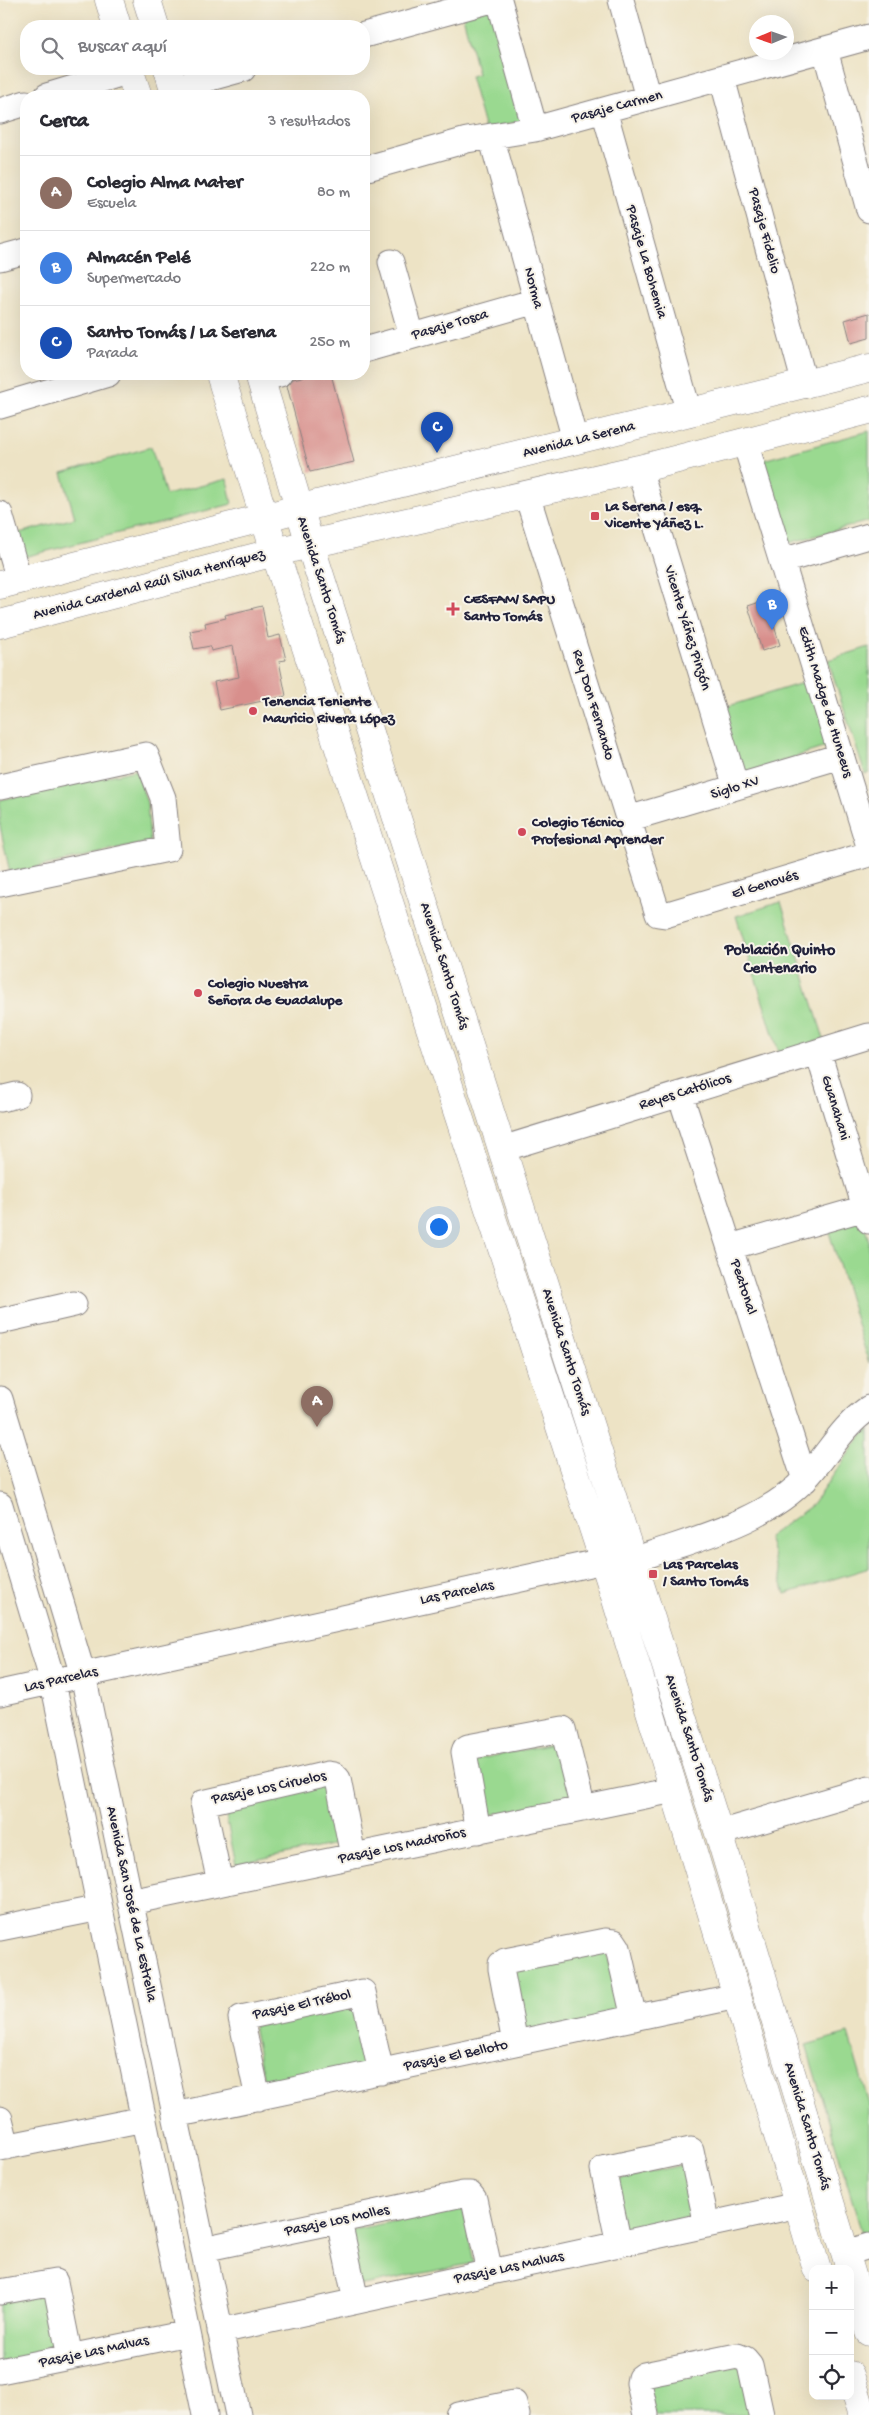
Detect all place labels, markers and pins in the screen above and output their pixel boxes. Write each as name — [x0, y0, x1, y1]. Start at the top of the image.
pin: C — [421, 412, 453, 453]
place label: La Serena / esq. Vicente Yáñez L. — [604, 498, 705, 533]
marker: La Serena / esq. Vicente Yáñez L. — [589, 510, 601, 522]
pin: B — [756, 589, 788, 630]
place label: CESFAM/ SAPU Santo Tomás — [463, 591, 556, 626]
marker: CESFAM/ SAPU Santo Tomás — [446, 602, 460, 616]
place label: Tenencia Teniente Mauricio Rivera López — [262, 693, 396, 728]
marker: Tenencia Teniente Mauricio Rivera López — [247, 705, 259, 717]
place label: Colegio Técnico Profesional Aprender — [531, 814, 665, 849]
marker: Colegio Técnico Profesional Aprender — [516, 826, 528, 838]
place label: Colegio Nuestra Señora de Guadalupe — [207, 975, 344, 1010]
marker: Colegio Nuestra Señora de Guadalupe — [192, 987, 204, 999]
pin: A — [301, 1386, 333, 1427]
place label: Las Parcelas / Santo Tomás — [662, 1556, 750, 1591]
marker: Las Parcelas / Santo Tomás — [647, 1568, 659, 1580]

